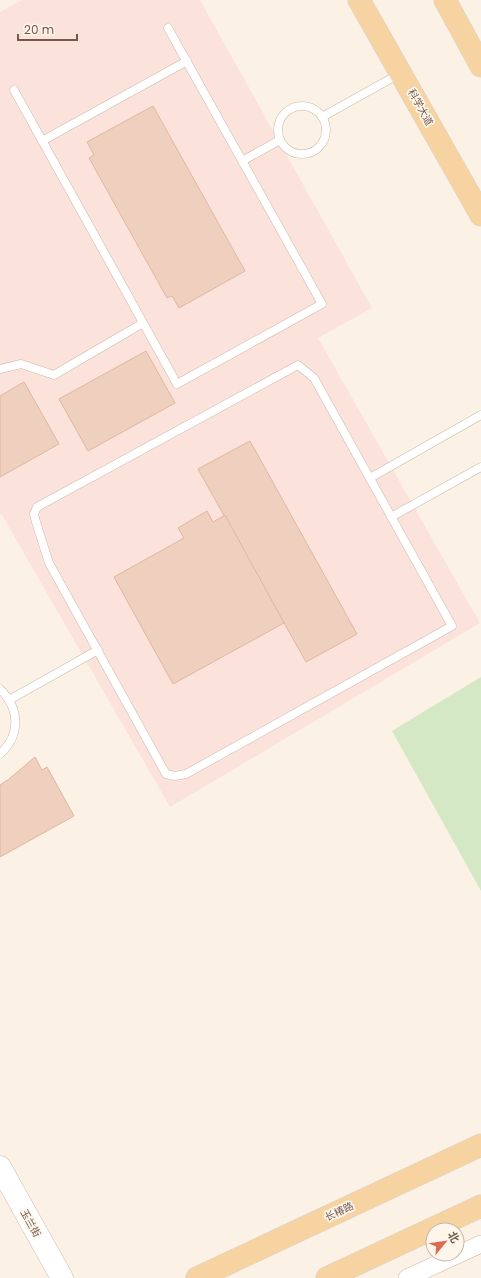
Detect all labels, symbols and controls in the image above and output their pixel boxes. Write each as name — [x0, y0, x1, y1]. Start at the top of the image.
scale bar — [18, 16, 77, 42]
text: 20 m — [24, 21, 54, 38]
street label: 科学大道 — [404, 86, 437, 128]
street label: 长椿路 — [322, 1198, 356, 1225]
street label: 玉兰街 — [17, 1206, 44, 1240]
north arrow — [425, 1222, 465, 1262]
text: 北 — [444, 1228, 463, 1246]

